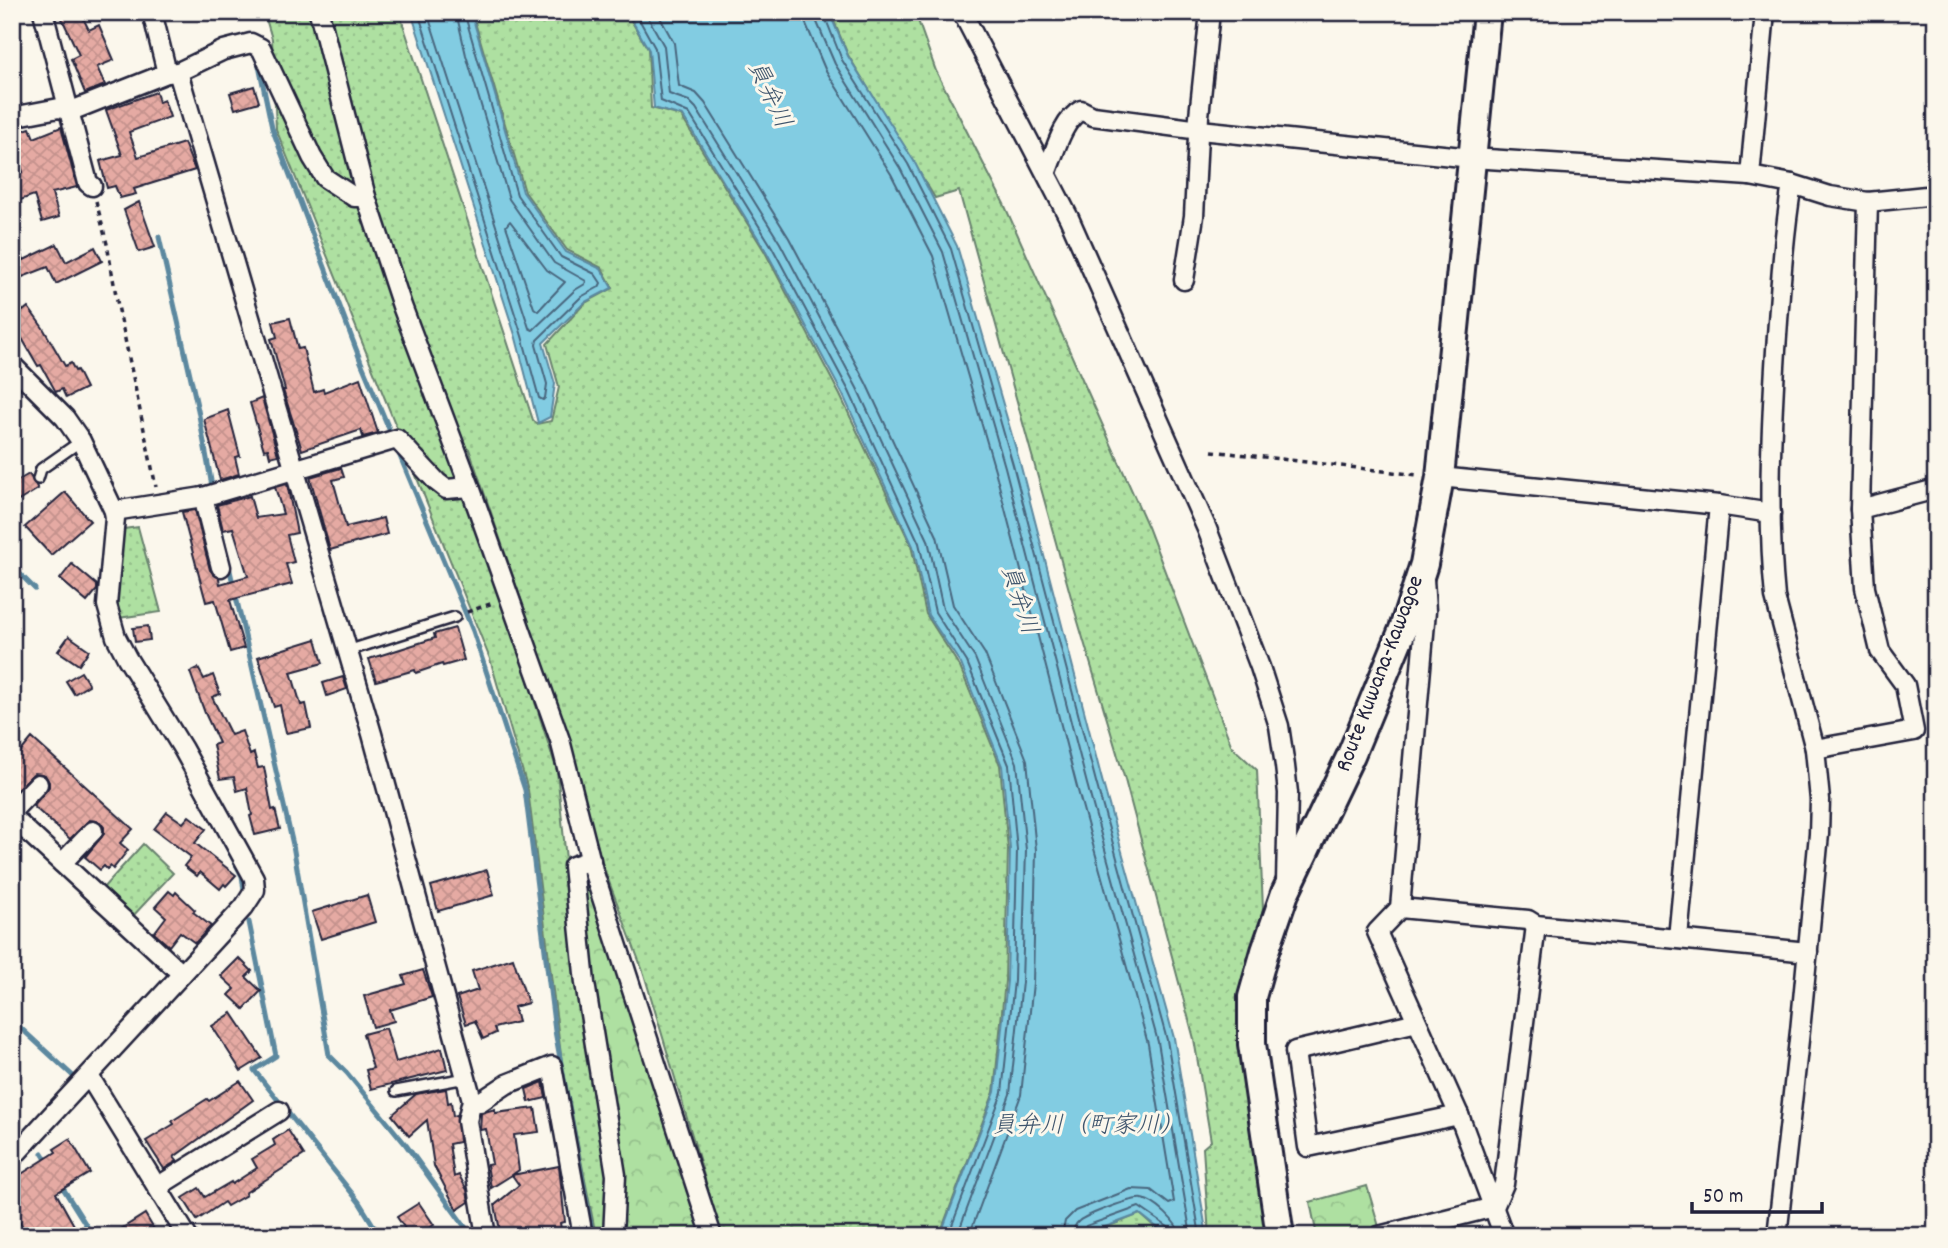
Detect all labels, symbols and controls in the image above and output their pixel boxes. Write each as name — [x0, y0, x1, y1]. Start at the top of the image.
water label: 員弁川 — [737, 55, 799, 135]
water label: 員弁川 — [991, 561, 1045, 639]
street label: Route Kuwana-Kawagoe — [1328, 571, 1434, 777]
water label: 員弁川（町家川） — [992, 1110, 1184, 1144]
scale bar — [1692, 1171, 1822, 1215]
text: 50 m — [1703, 1183, 1743, 1213]

